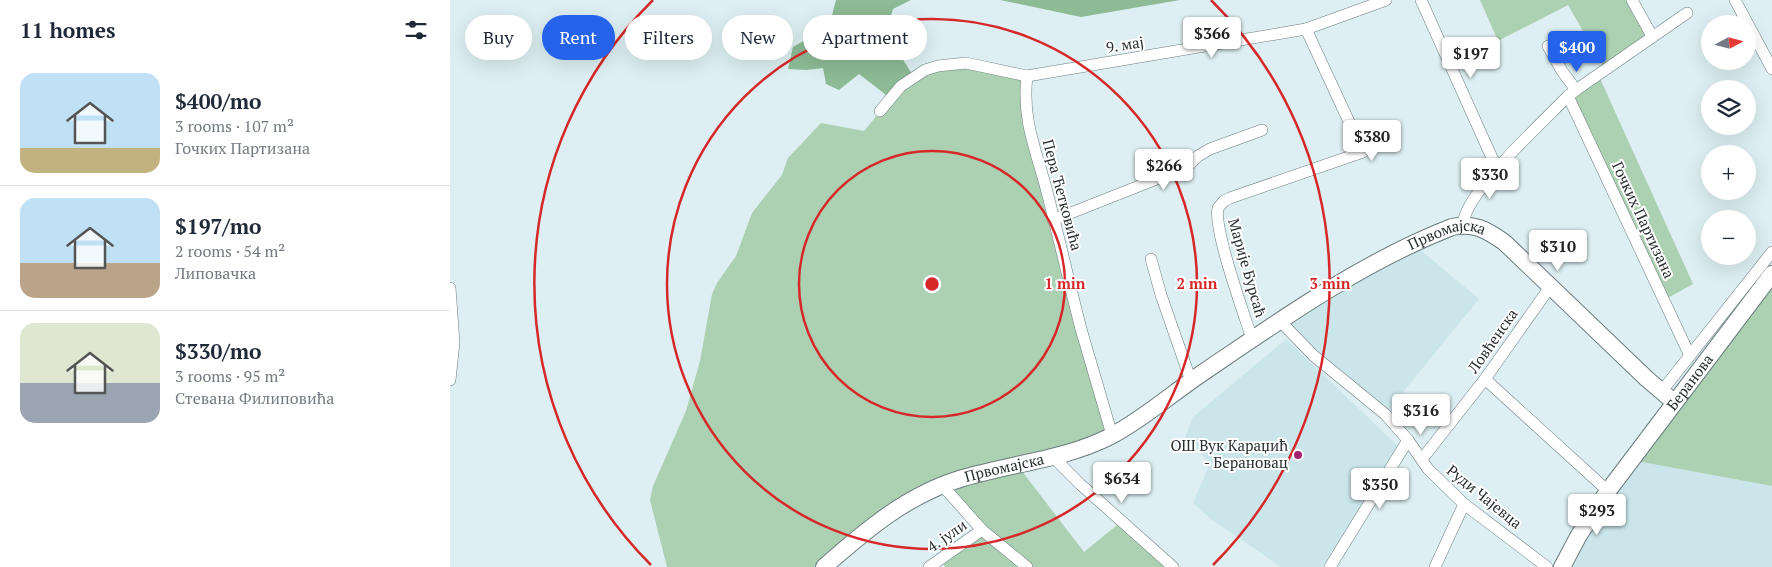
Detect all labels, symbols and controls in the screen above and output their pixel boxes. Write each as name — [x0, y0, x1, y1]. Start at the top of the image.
chip: Buy — [465, 15, 532, 60]
chip: Rent — [542, 15, 615, 60]
chip: Filters — [625, 15, 712, 60]
chip: New — [722, 15, 793, 60]
chip: Apartment — [803, 15, 927, 60]
north arrow — [1701, 15, 1756, 70]
map controls — [1701, 15, 1756, 265]
text: 11 homes — [20, 16, 116, 44]
icon: filters — [402, 16, 430, 44]
pin: $366 — [1182, 17, 1242, 59]
text: $366 — [1194, 22, 1230, 44]
pin: $400 — [1547, 30, 1607, 73]
street label: 9. мај — [1104, 31, 1145, 57]
pin: $197 — [1441, 36, 1501, 79]
text: $400 — [1559, 36, 1595, 58]
text: $197 — [1453, 42, 1489, 64]
button: layers — [1701, 80, 1756, 135]
text: $400/mo — [175, 87, 262, 115]
icon: home — [60, 93, 120, 153]
text: 3 rooms · 107 m² — [175, 115, 294, 137]
pin: $380 — [1342, 120, 1402, 162]
text: $380 — [1354, 125, 1390, 147]
text: Гочких Партизана — [175, 137, 310, 159]
street label: Пера Ћетковића — [1039, 137, 1088, 253]
button: + — [1701, 145, 1756, 200]
pin: $266 — [1134, 148, 1194, 191]
text: $266 — [1146, 154, 1182, 176]
pin: $330 — [1460, 158, 1520, 200]
street label: Гочких Партизана — [1608, 158, 1680, 282]
text: $330 — [1472, 163, 1508, 185]
button: − — [1701, 210, 1756, 265]
text: $197/mo — [175, 212, 262, 240]
street label: Првомајска — [1404, 215, 1490, 254]
street label: Марије Бурсаћ — [1224, 216, 1272, 320]
icon: home — [60, 218, 120, 278]
pin: $310 — [1528, 230, 1588, 272]
text: $310 — [1540, 235, 1576, 257]
text: 2 rooms · 54 m² — [175, 240, 285, 262]
text: Липовачка — [175, 262, 256, 284]
text: 1 min — [1044, 273, 1086, 293]
text: 2 min — [1176, 273, 1218, 293]
text: 3 min — [1309, 273, 1351, 293]
centre of rings — [923, 275, 941, 293]
street label: Ловћенска — [1462, 304, 1522, 377]
text: $330/mo — [175, 337, 262, 365]
icon: home — [60, 343, 120, 403]
street label: Беранова — [1661, 349, 1717, 414]
text: 3 rooms · 95 m² — [175, 365, 285, 387]
text: Стевана Филиповића — [175, 387, 334, 409]
pin: $316 — [1391, 394, 1451, 436]
text: $316 — [1403, 399, 1439, 421]
place label: ОШ Вук Караџић - Берановац — [1170, 435, 1288, 472]
street label: Првомајска — [962, 448, 1046, 486]
marker: ОШ Вук Караџић - Берановац — [1292, 449, 1304, 461]
street label: Руди Чајевца — [1443, 460, 1527, 533]
pin: $634 — [1092, 462, 1152, 504]
text: $634 — [1104, 467, 1140, 489]
pin: $350 — [1350, 468, 1410, 510]
text: $350 — [1362, 473, 1398, 495]
pin: $293 — [1567, 494, 1627, 536]
text: $293 — [1579, 499, 1615, 521]
street label: 4. јули — [923, 514, 970, 556]

